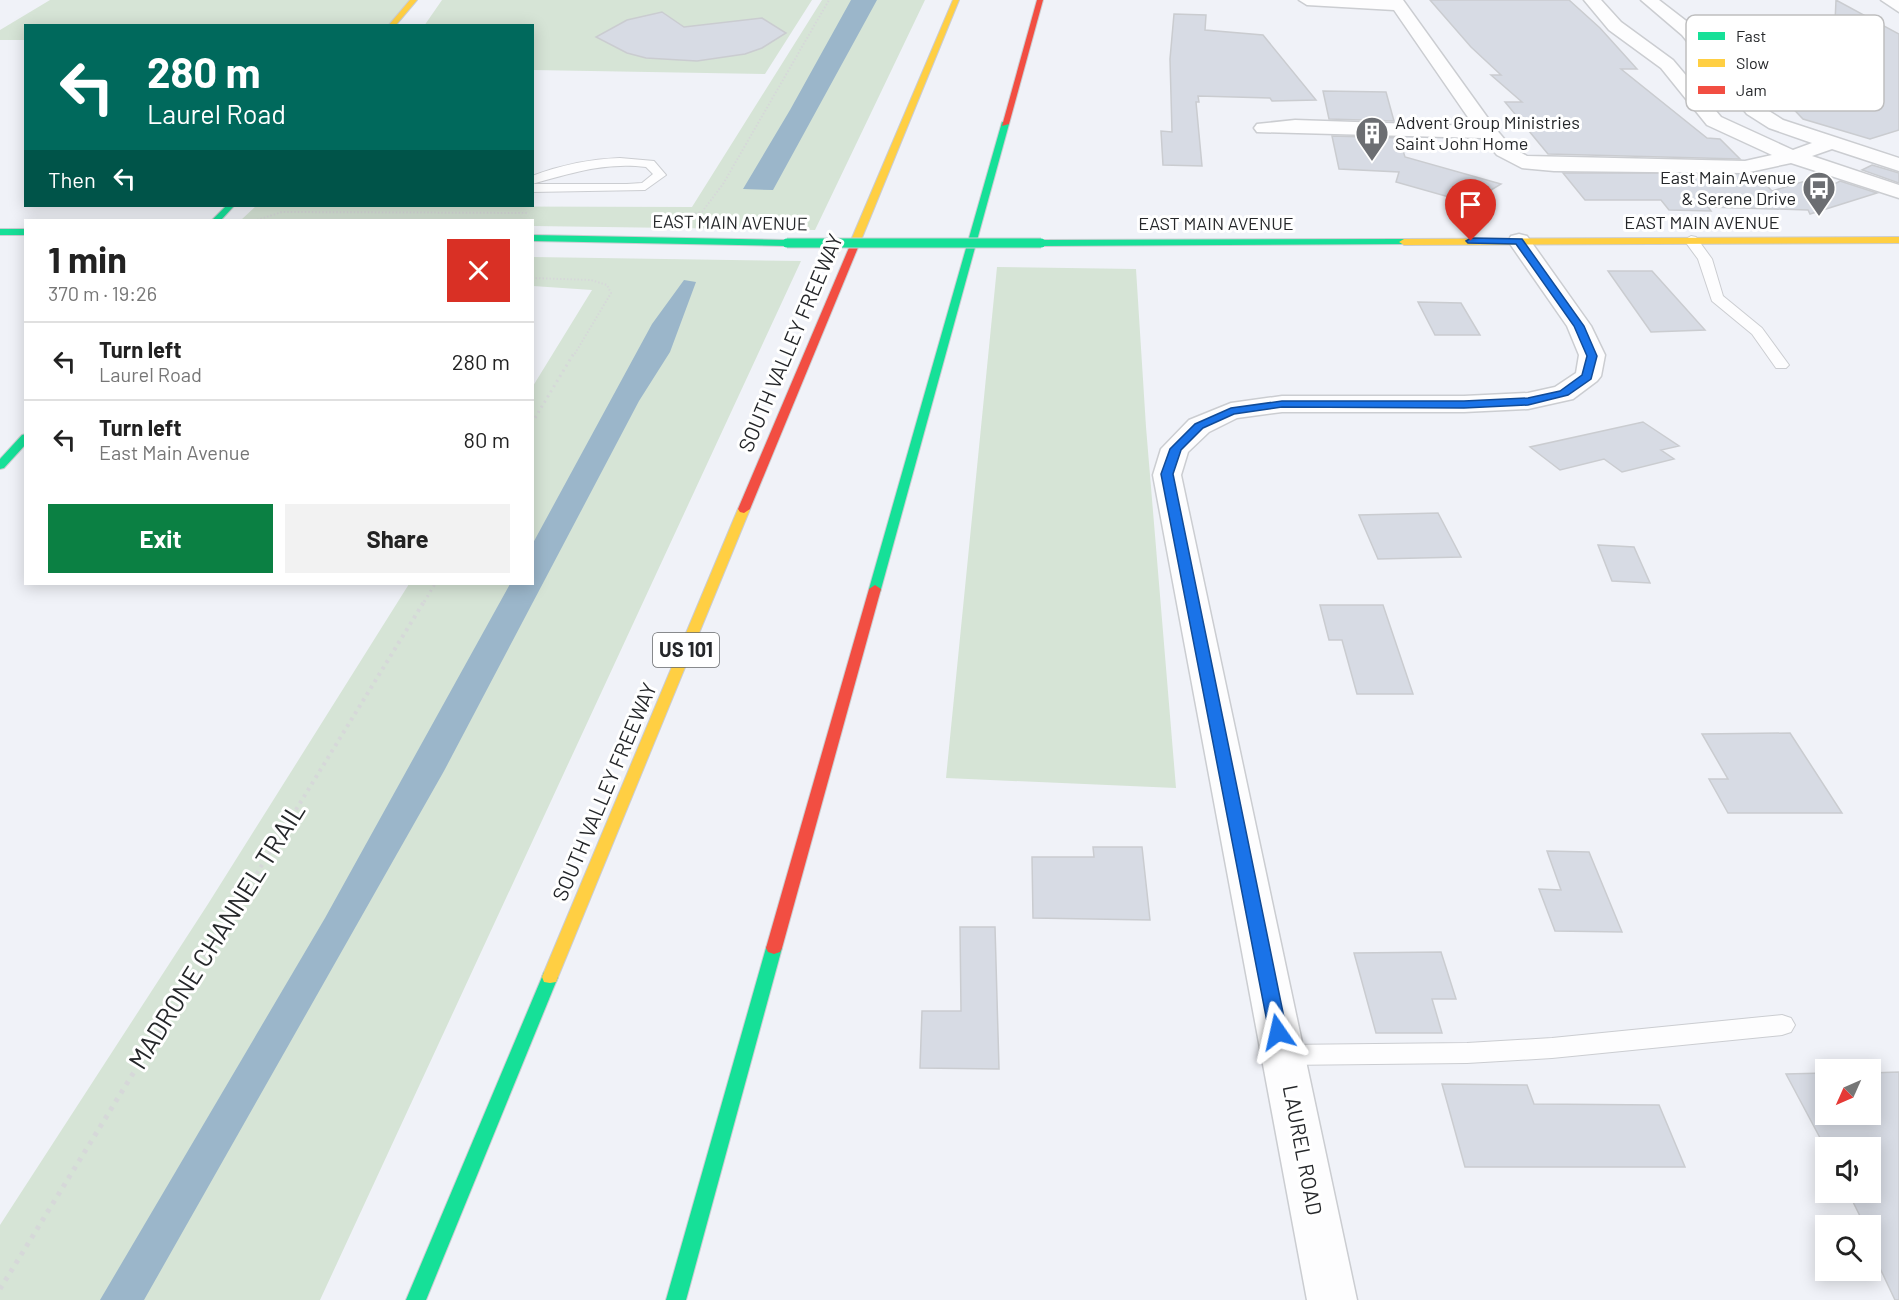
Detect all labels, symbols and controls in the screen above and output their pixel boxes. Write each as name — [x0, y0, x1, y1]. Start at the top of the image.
legend — [1686, 15, 1884, 111]
text: Fast — [1736, 26, 1766, 45]
text: 280 m — [147, 46, 261, 96]
icon: left — [48, 48, 126, 126]
text: Slow — [1736, 53, 1769, 72]
text: Jam — [1736, 80, 1767, 99]
text: Laurel Road — [147, 97, 286, 129]
place label: Advent Group Ministries Saint John Home — [1395, 111, 1580, 154]
building icon: Advent Group Ministries Saint John Home — [1354, 115, 1390, 162]
icon: left — [108, 162, 141, 195]
text: Then — [48, 166, 96, 192]
place label: East Main Avenue & Serene Drive — [1660, 166, 1796, 209]
bus stop icon: East Main Avenue & Serene Drive — [1801, 170, 1837, 217]
pin — [1445, 179, 1496, 241]
icon: arrive — [1454, 188, 1487, 221]
street label: EAST MAIN AVENUE — [652, 210, 808, 234]
street label: EAST MAIN AVENUE — [1624, 211, 1780, 233]
street label: EAST MAIN AVENUE — [1138, 212, 1294, 234]
street label: SOUTH VALLEY FREEWAY — [732, 229, 847, 455]
text: 1 min — [48, 237, 127, 280]
button: close — [447, 239, 510, 302]
text: 370 m · 19:26 — [48, 281, 157, 305]
text: Turn left — [99, 336, 182, 362]
icon: left — [48, 345, 81, 378]
text: 280 m — [452, 348, 510, 374]
text: Laurel Road — [99, 362, 202, 386]
text: Turn left — [99, 414, 182, 440]
icon: left — [48, 423, 81, 456]
text: 80 m — [464, 426, 510, 452]
text: East Main Avenue — [99, 440, 250, 464]
button: Exit — [48, 504, 273, 573]
button: Share — [285, 504, 510, 573]
road number: US 101 — [653, 633, 719, 667]
street label: SOUTH VALLEY FREEWAY — [546, 678, 661, 904]
street label: MADRONE CHANNEL TRAIL — [121, 796, 311, 1074]
position arrow — [1246, 1000, 1310, 1064]
north arrow — [1815, 1059, 1881, 1125]
map controls — [1815, 1059, 1881, 1281]
street label: LAUREL ROAD — [1279, 1082, 1328, 1217]
button: sound — [1815, 1137, 1881, 1203]
button: search — [1815, 1215, 1881, 1281]

